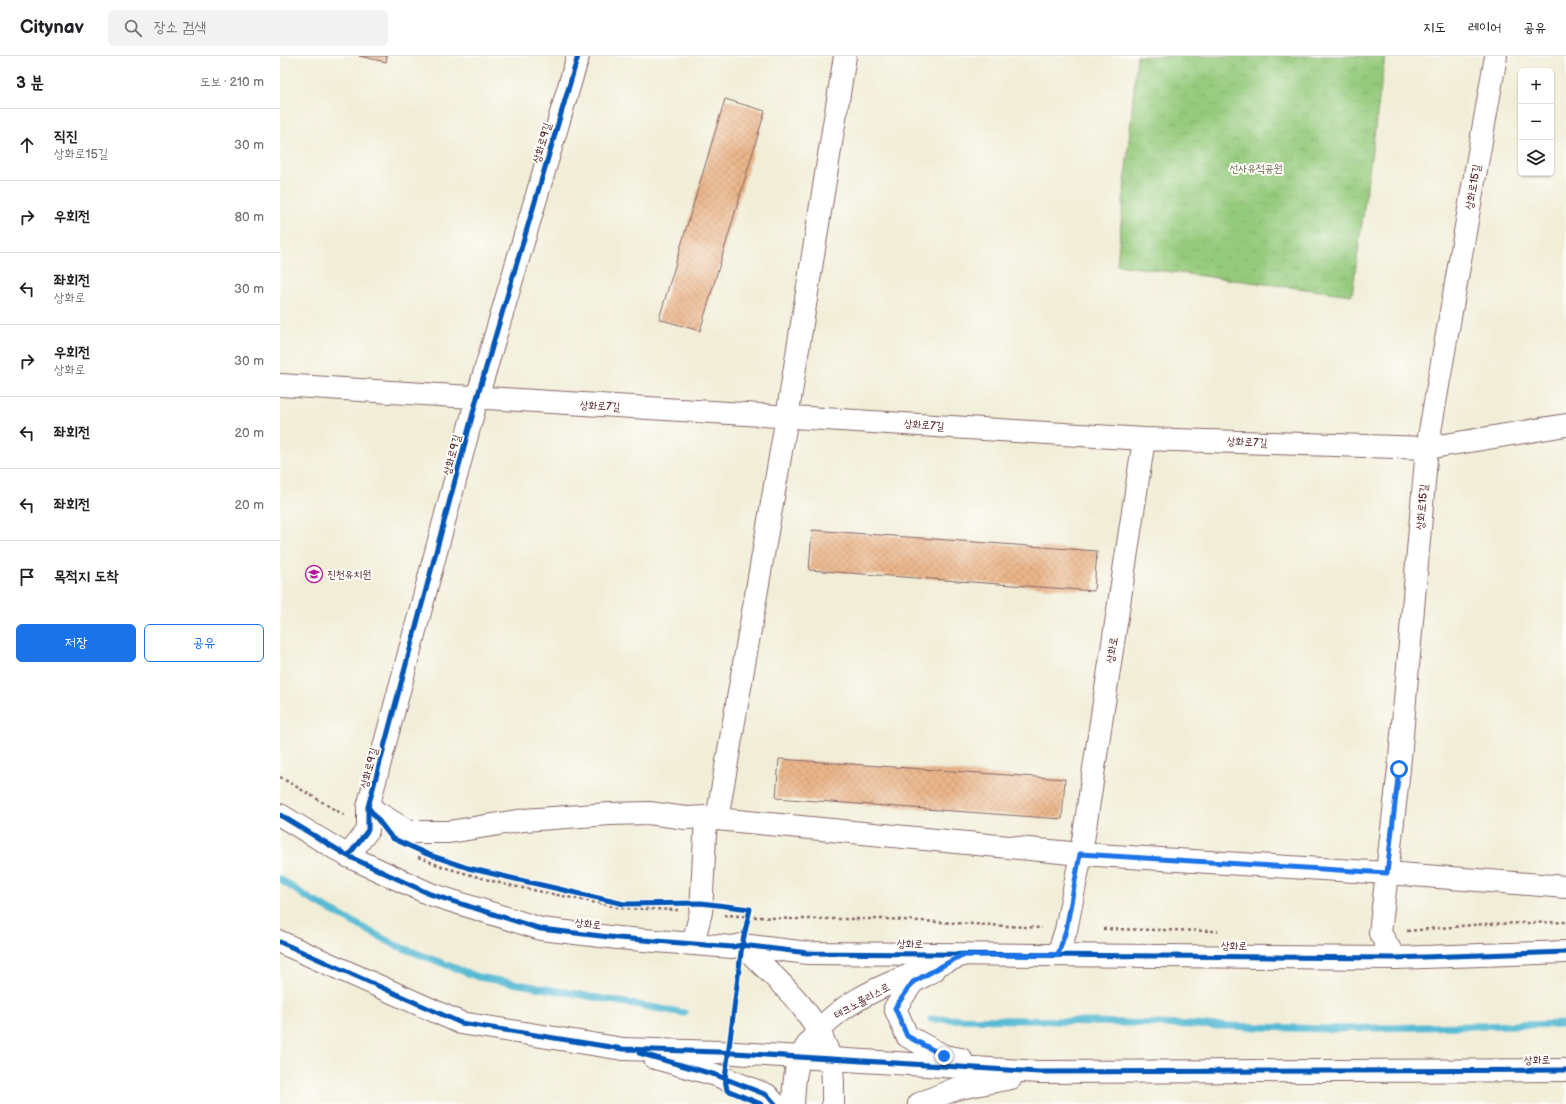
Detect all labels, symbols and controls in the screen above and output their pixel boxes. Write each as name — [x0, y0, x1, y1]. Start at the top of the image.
search box — [108, 10, 388, 46]
text: Citynav — [20, 16, 84, 39]
icon: search — [122, 17, 144, 39]
text: 장소 검색 — [154, 18, 206, 37]
text: 지도 — [1423, 19, 1446, 36]
text: 레이어 — [1468, 19, 1501, 36]
text: 공유 — [1523, 19, 1546, 36]
map controls — [1518, 68, 1554, 176]
button: + — [1518, 68, 1554, 104]
text: 3 분 — [16, 73, 44, 93]
text: 도보 · 210 m — [200, 74, 264, 90]
button: − — [1518, 104, 1554, 140]
street label: 상화로9길 — [530, 121, 554, 165]
text: 직진 — [54, 127, 78, 146]
icon: ahead — [16, 134, 38, 156]
text: 30 m — [234, 137, 264, 153]
button: layers — [1518, 140, 1554, 176]
text: 상화로15길 — [54, 146, 108, 162]
park label: 선사유적공원 — [1229, 162, 1283, 175]
street label: 상화로15길 — [1463, 163, 1483, 211]
icon: right — [16, 206, 38, 228]
text: 우회전 — [54, 207, 90, 226]
text: 80 m — [235, 209, 264, 225]
text: 좌회전 — [54, 271, 90, 290]
icon: left — [16, 278, 38, 300]
text: 30 m — [234, 281, 264, 297]
text: 상화로 — [54, 290, 85, 306]
text: 우회전 — [54, 343, 90, 362]
icon: right — [16, 350, 38, 372]
text: 30 m — [234, 353, 264, 369]
text: 상화로 — [54, 362, 85, 378]
street label: 상화로7길 — [579, 398, 621, 414]
street label: 상화로7길 — [903, 417, 945, 433]
icon: left — [16, 422, 38, 444]
text: 좌회전 — [54, 423, 90, 442]
text: 20 m — [234, 425, 264, 441]
street label: 상화로9길 — [440, 433, 464, 477]
street label: 상화로7길 — [1226, 435, 1268, 449]
street label: 상화로15길 — [1414, 483, 1430, 530]
icon: left — [16, 494, 38, 516]
text: 좌회전 — [54, 495, 90, 514]
text: 20 m — [234, 497, 264, 513]
school or university icon: 진천유치원 — [304, 564, 324, 584]
icon: arrive — [16, 566, 38, 588]
text: 목적지 도착 — [54, 567, 118, 586]
place label: 진천유치원 — [327, 568, 371, 581]
button: 저장 — [16, 624, 136, 662]
button: 공유 — [144, 624, 264, 662]
street label: 상화로 — [1104, 636, 1121, 664]
street label: 상화로9길 — [357, 746, 381, 790]
route start — [1390, 760, 1408, 778]
street label: 상화로 — [574, 916, 602, 932]
street label: 상화로 — [897, 937, 924, 951]
street label: 상화로 — [1221, 939, 1248, 953]
street label: 테크노폴리스로 — [832, 980, 892, 1022]
route end — [935, 1047, 953, 1065]
street label: 상화로 — [1524, 1053, 1551, 1067]

